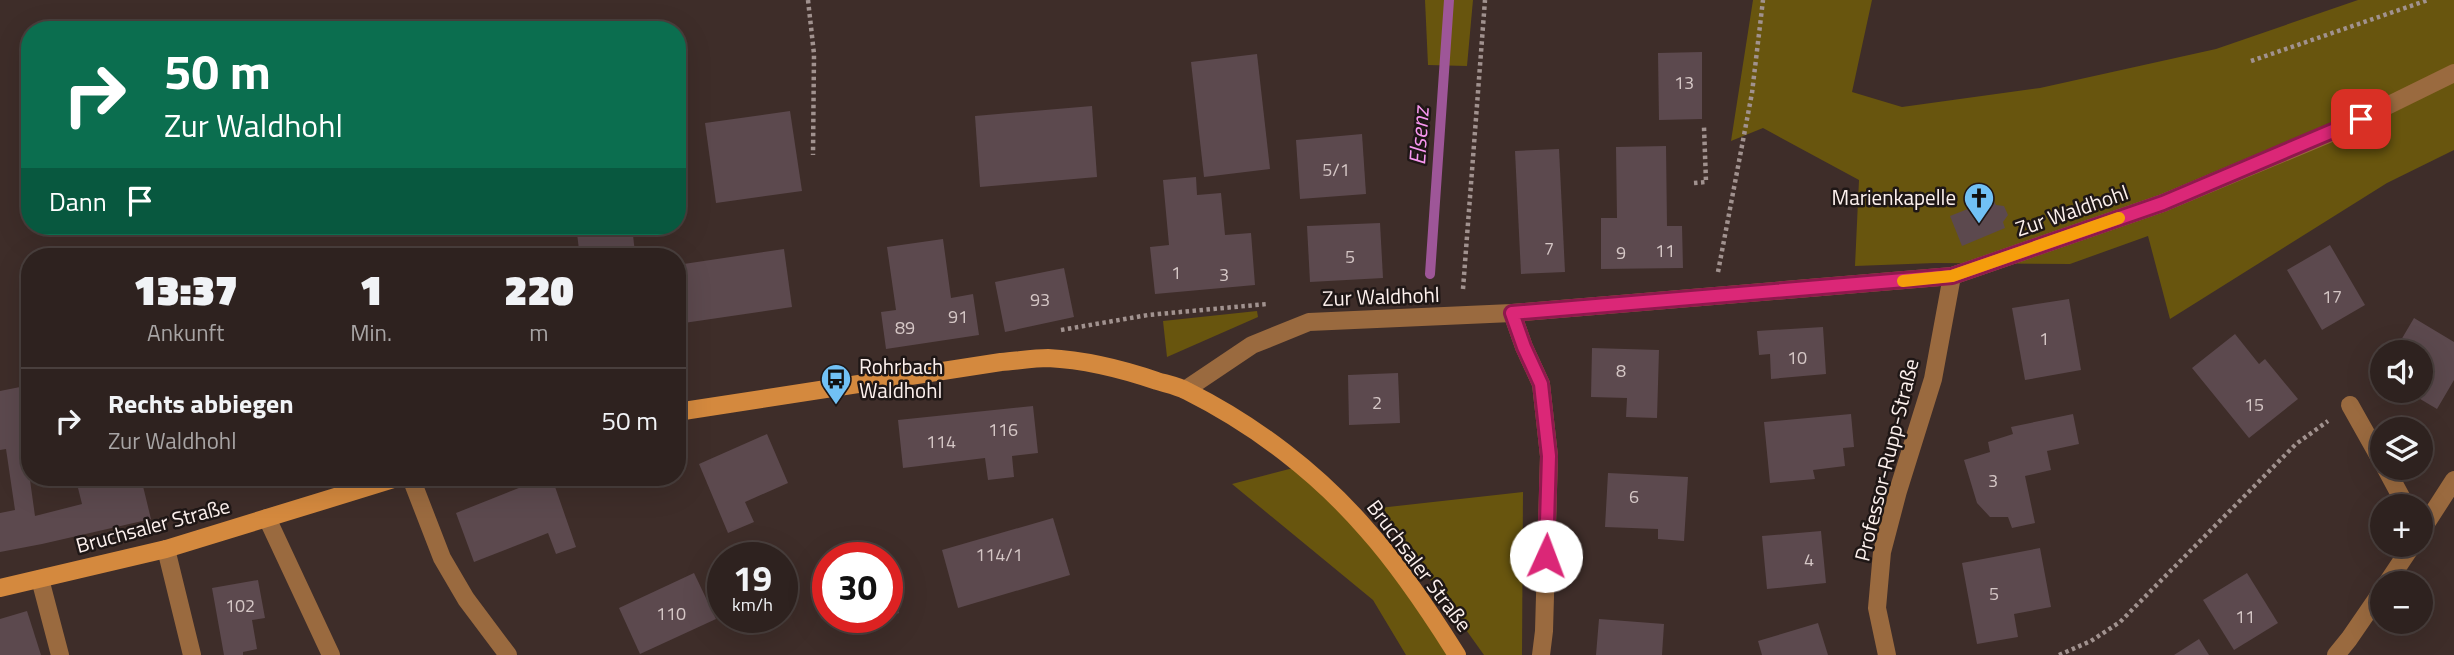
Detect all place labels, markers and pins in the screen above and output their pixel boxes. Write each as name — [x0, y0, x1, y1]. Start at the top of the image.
pin — [2331, 89, 2391, 149]
place label: Marienkapelle — [1832, 181, 1956, 213]
church icon: Marienkapelle — [1962, 181, 1996, 225]
place label: Rohrbach Waldhohl — [859, 350, 943, 406]
bus stop icon: Rohrbach Waldhohl — [819, 362, 853, 406]

